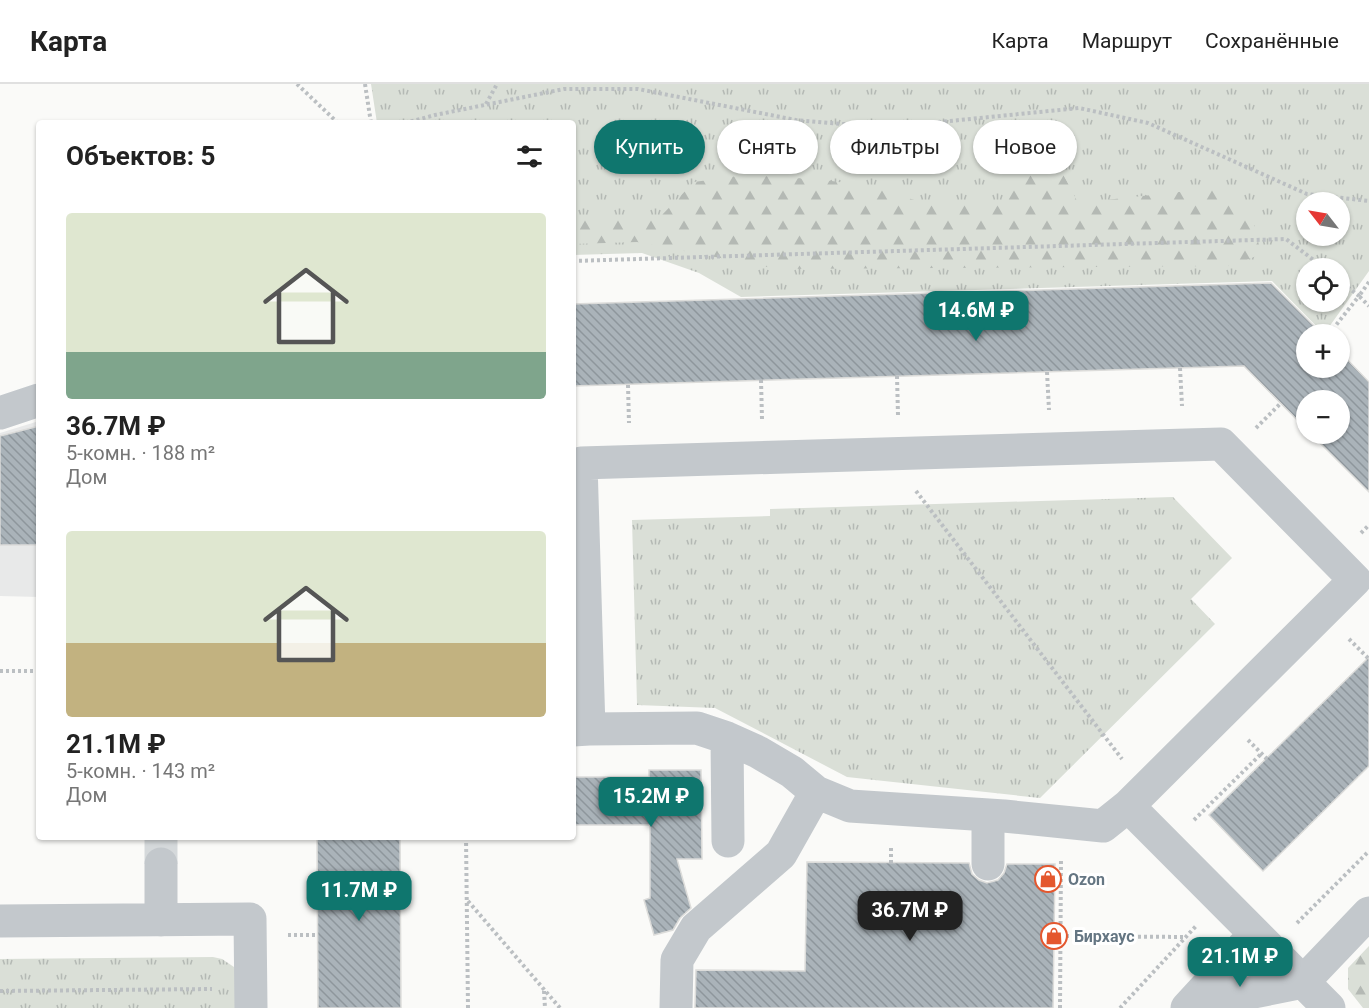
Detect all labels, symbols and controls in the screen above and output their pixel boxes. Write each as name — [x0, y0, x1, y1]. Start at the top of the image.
text: Карта — [30, 25, 107, 58]
text: Карта — [992, 29, 1049, 53]
text: Маршрут — [1082, 29, 1172, 53]
text: Сохранённые — [1205, 29, 1339, 53]
chip: Купить — [594, 120, 705, 174]
chip: Снять — [717, 120, 818, 174]
chip: Фильтры — [830, 120, 961, 174]
chip: Новое — [973, 120, 1077, 174]
icon: filters — [513, 140, 546, 173]
text: Объектов: 5 — [66, 141, 215, 171]
north arrow — [1296, 192, 1350, 246]
map controls — [1296, 192, 1350, 444]
icon: home — [252, 252, 360, 360]
button: locate — [1296, 258, 1350, 312]
pin: 14.6M ₽ — [921, 291, 1031, 342]
text: 14.6M ₽ — [938, 298, 1014, 322]
button: + — [1296, 324, 1350, 378]
button: − — [1296, 390, 1350, 444]
text: 36.7M ₽ — [66, 411, 166, 441]
text: 5-комн. · 188 m² — [66, 441, 215, 465]
text: Дом — [66, 465, 107, 489]
icon: home — [252, 570, 360, 678]
text: 21.1M ₽ — [66, 729, 166, 759]
text: 5-комн. · 143 m² — [66, 759, 215, 783]
pin: 15.2M ₽ — [596, 777, 706, 828]
text: Дом — [66, 783, 107, 807]
text: 15.2M ₽ — [613, 784, 689, 808]
shop icon: Ozon — [1033, 864, 1063, 894]
place label: Ozon — [1068, 870, 1105, 889]
pin: 11.7M ₽ — [304, 871, 414, 922]
text: 11.7M ₽ — [321, 878, 397, 902]
pin: 36.7M ₽ — [855, 891, 965, 942]
text: 36.7M ₽ — [872, 898, 948, 922]
shop icon: Бирхаус — [1039, 921, 1069, 951]
place label: Бирхаус — [1074, 927, 1135, 946]
pin: 21.1M ₽ — [1185, 937, 1295, 988]
text: 21.1M ₽ — [1202, 944, 1278, 968]

